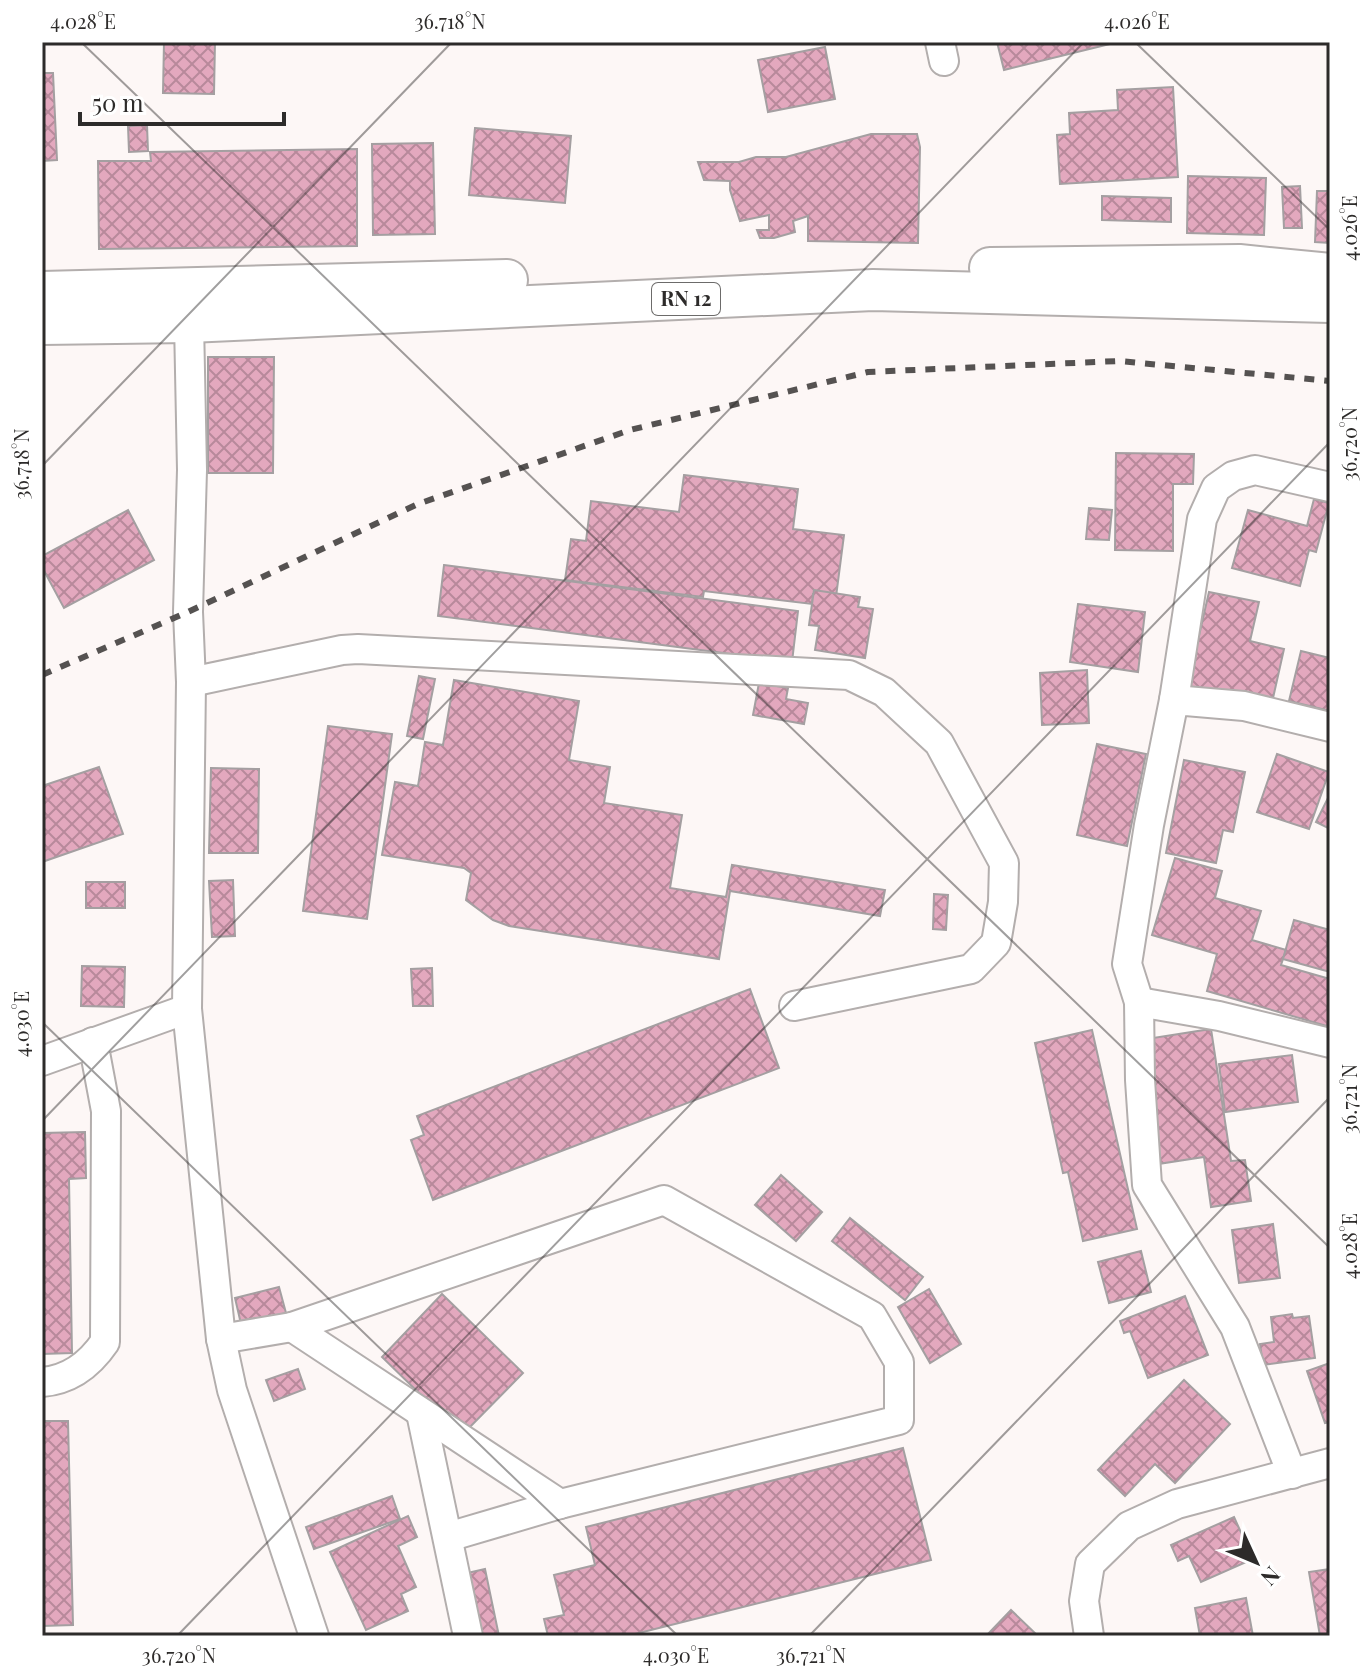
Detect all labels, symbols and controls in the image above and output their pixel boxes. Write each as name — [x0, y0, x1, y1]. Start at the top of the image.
text: 4.028°E — [50, 7, 116, 34]
text: 36.718°N — [414, 7, 486, 34]
text: 4.026°E — [1104, 7, 1170, 34]
scale bar — [80, 76, 284, 126]
text: 50 m — [92, 86, 144, 118]
text: 4.026°E — [1335, 195, 1362, 261]
road number: RN 12 — [652, 283, 720, 315]
text: 36.720°N — [1335, 407, 1362, 481]
text: 36.718°N — [7, 428, 34, 500]
text: 4.030°E — [7, 991, 34, 1057]
text: 36.721°N — [1335, 1064, 1362, 1134]
text: 4.028°E — [1335, 1213, 1362, 1279]
north arrow — [1216, 1522, 1296, 1602]
text: N — [1255, 1560, 1287, 1593]
text: 36.720°N — [142, 1641, 216, 1668]
text: 4.030°E — [643, 1641, 709, 1668]
text: 36.721°N — [776, 1641, 846, 1668]

